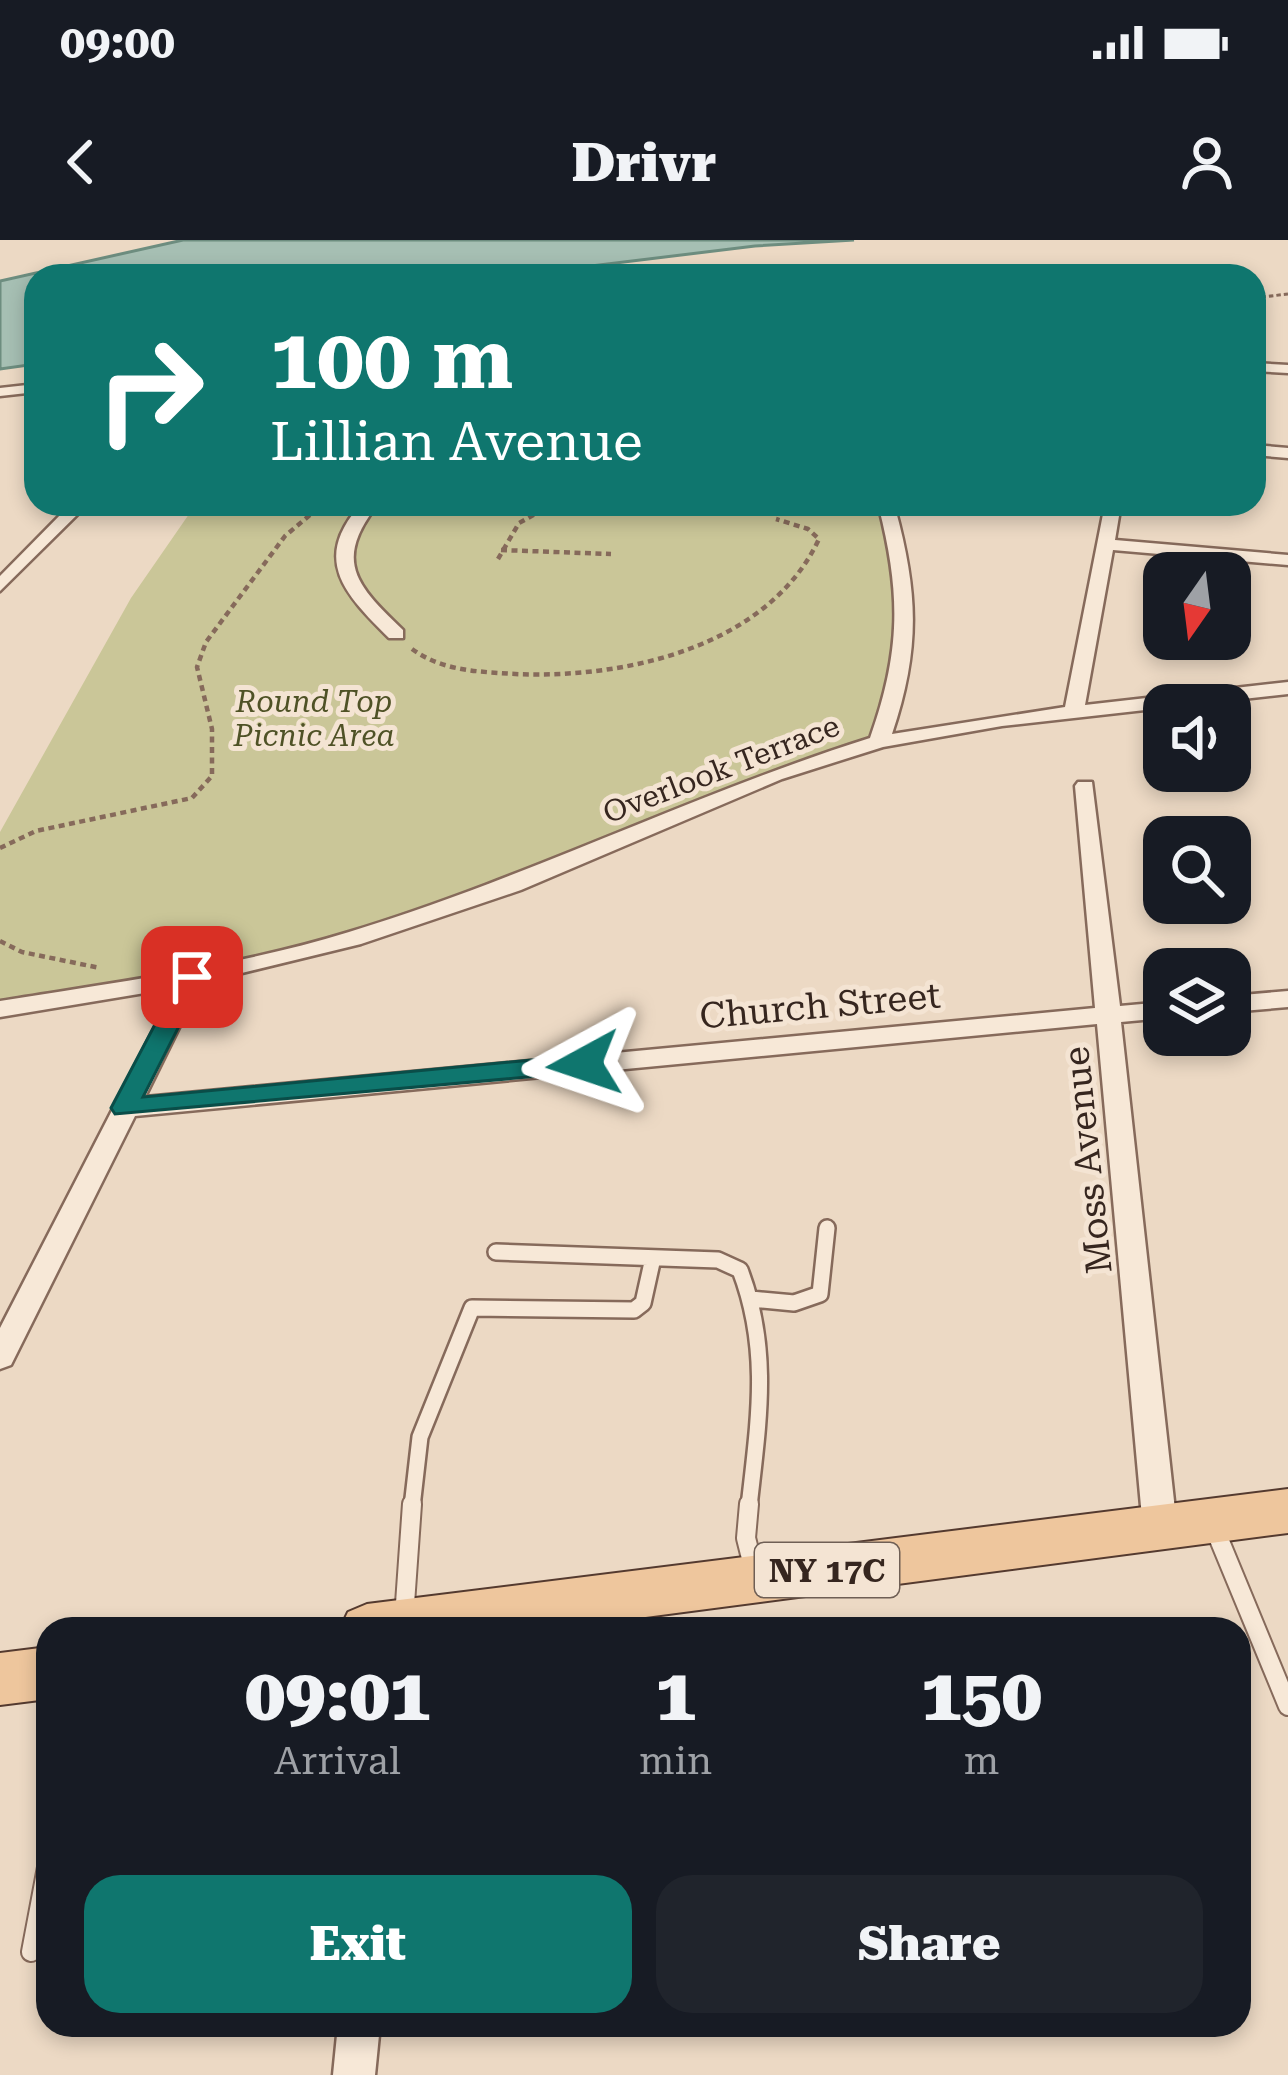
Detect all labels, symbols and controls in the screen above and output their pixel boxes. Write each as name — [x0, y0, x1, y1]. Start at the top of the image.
text: 09:00 — [60, 16, 175, 69]
icon: back — [48, 129, 114, 195]
icon: person — [1174, 129, 1240, 195]
text: Drivr — [571, 131, 717, 194]
text: 100 m — [270, 310, 513, 408]
icon: right — [72, 312, 228, 468]
text: Lillian Avenue — [270, 410, 643, 473]
north arrow — [1143, 552, 1251, 660]
map controls — [1143, 552, 1251, 1056]
park label: Round Top Picnic Area — [232, 684, 395, 753]
button: sound — [1143, 684, 1251, 792]
street label: Overlook Terrace — [598, 708, 844, 830]
button: search — [1143, 816, 1251, 924]
pin — [141, 926, 243, 1028]
icon: arrive — [159, 944, 225, 1010]
button: layers — [1143, 948, 1251, 1056]
street label: Church Street — [698, 975, 942, 1037]
position arrow — [521, 1001, 647, 1127]
street label: Moss Avenue — [1055, 1044, 1121, 1276]
road number: NY 17C — [755, 1543, 899, 1597]
text: 09:01 — [245, 1653, 430, 1738]
text: 1 — [655, 1653, 696, 1738]
text: 150 — [921, 1653, 1042, 1738]
text: Arrival — [274, 1738, 401, 1784]
text: min — [639, 1738, 712, 1784]
text: m — [964, 1738, 999, 1784]
button: Exit — [84, 1875, 632, 2013]
button: Share — [656, 1875, 1203, 2013]

